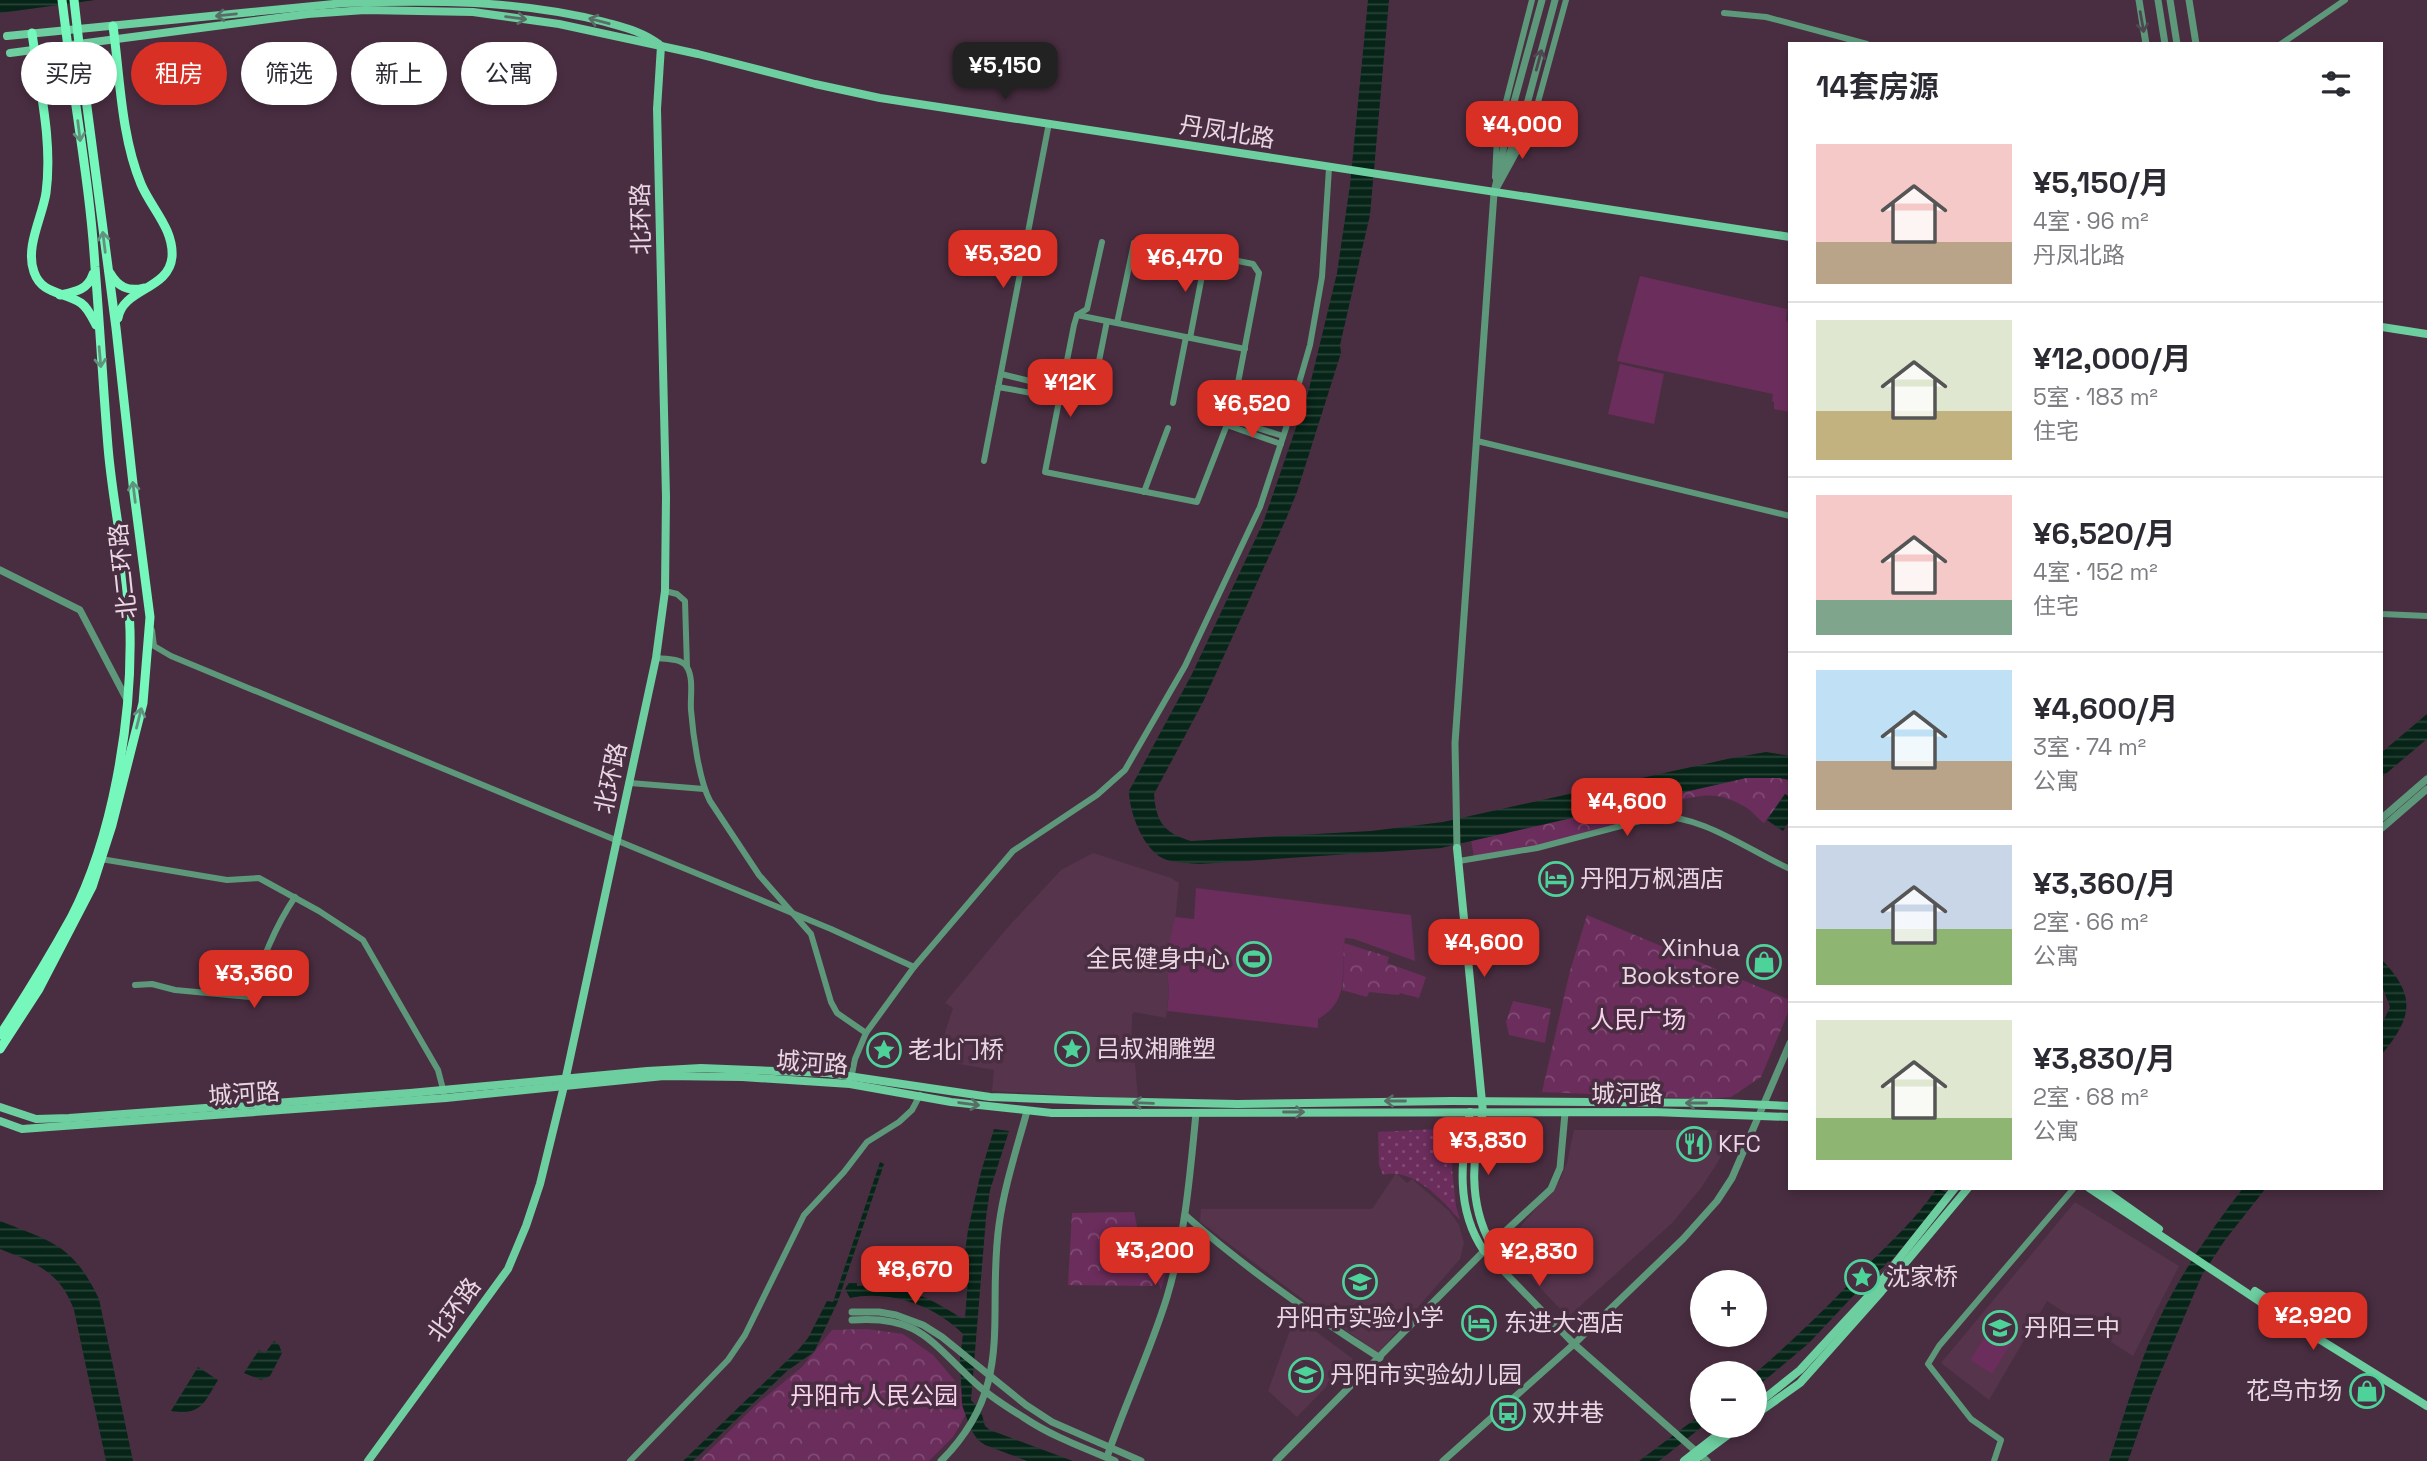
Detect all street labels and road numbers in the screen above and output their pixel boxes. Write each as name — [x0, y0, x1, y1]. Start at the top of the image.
street label: 丹凤北路 — [1177, 109, 1277, 154]
street label: 北环路 — [624, 183, 657, 255]
street label: 北二环路 — [102, 522, 143, 620]
street label: 北环路 — [588, 739, 633, 816]
street label: 城河路 — [775, 1045, 849, 1080]
street label: 城河路 — [207, 1076, 281, 1111]
street label: 城河路 — [1591, 1078, 1663, 1109]
street label: 北环路 — [420, 1271, 487, 1348]

